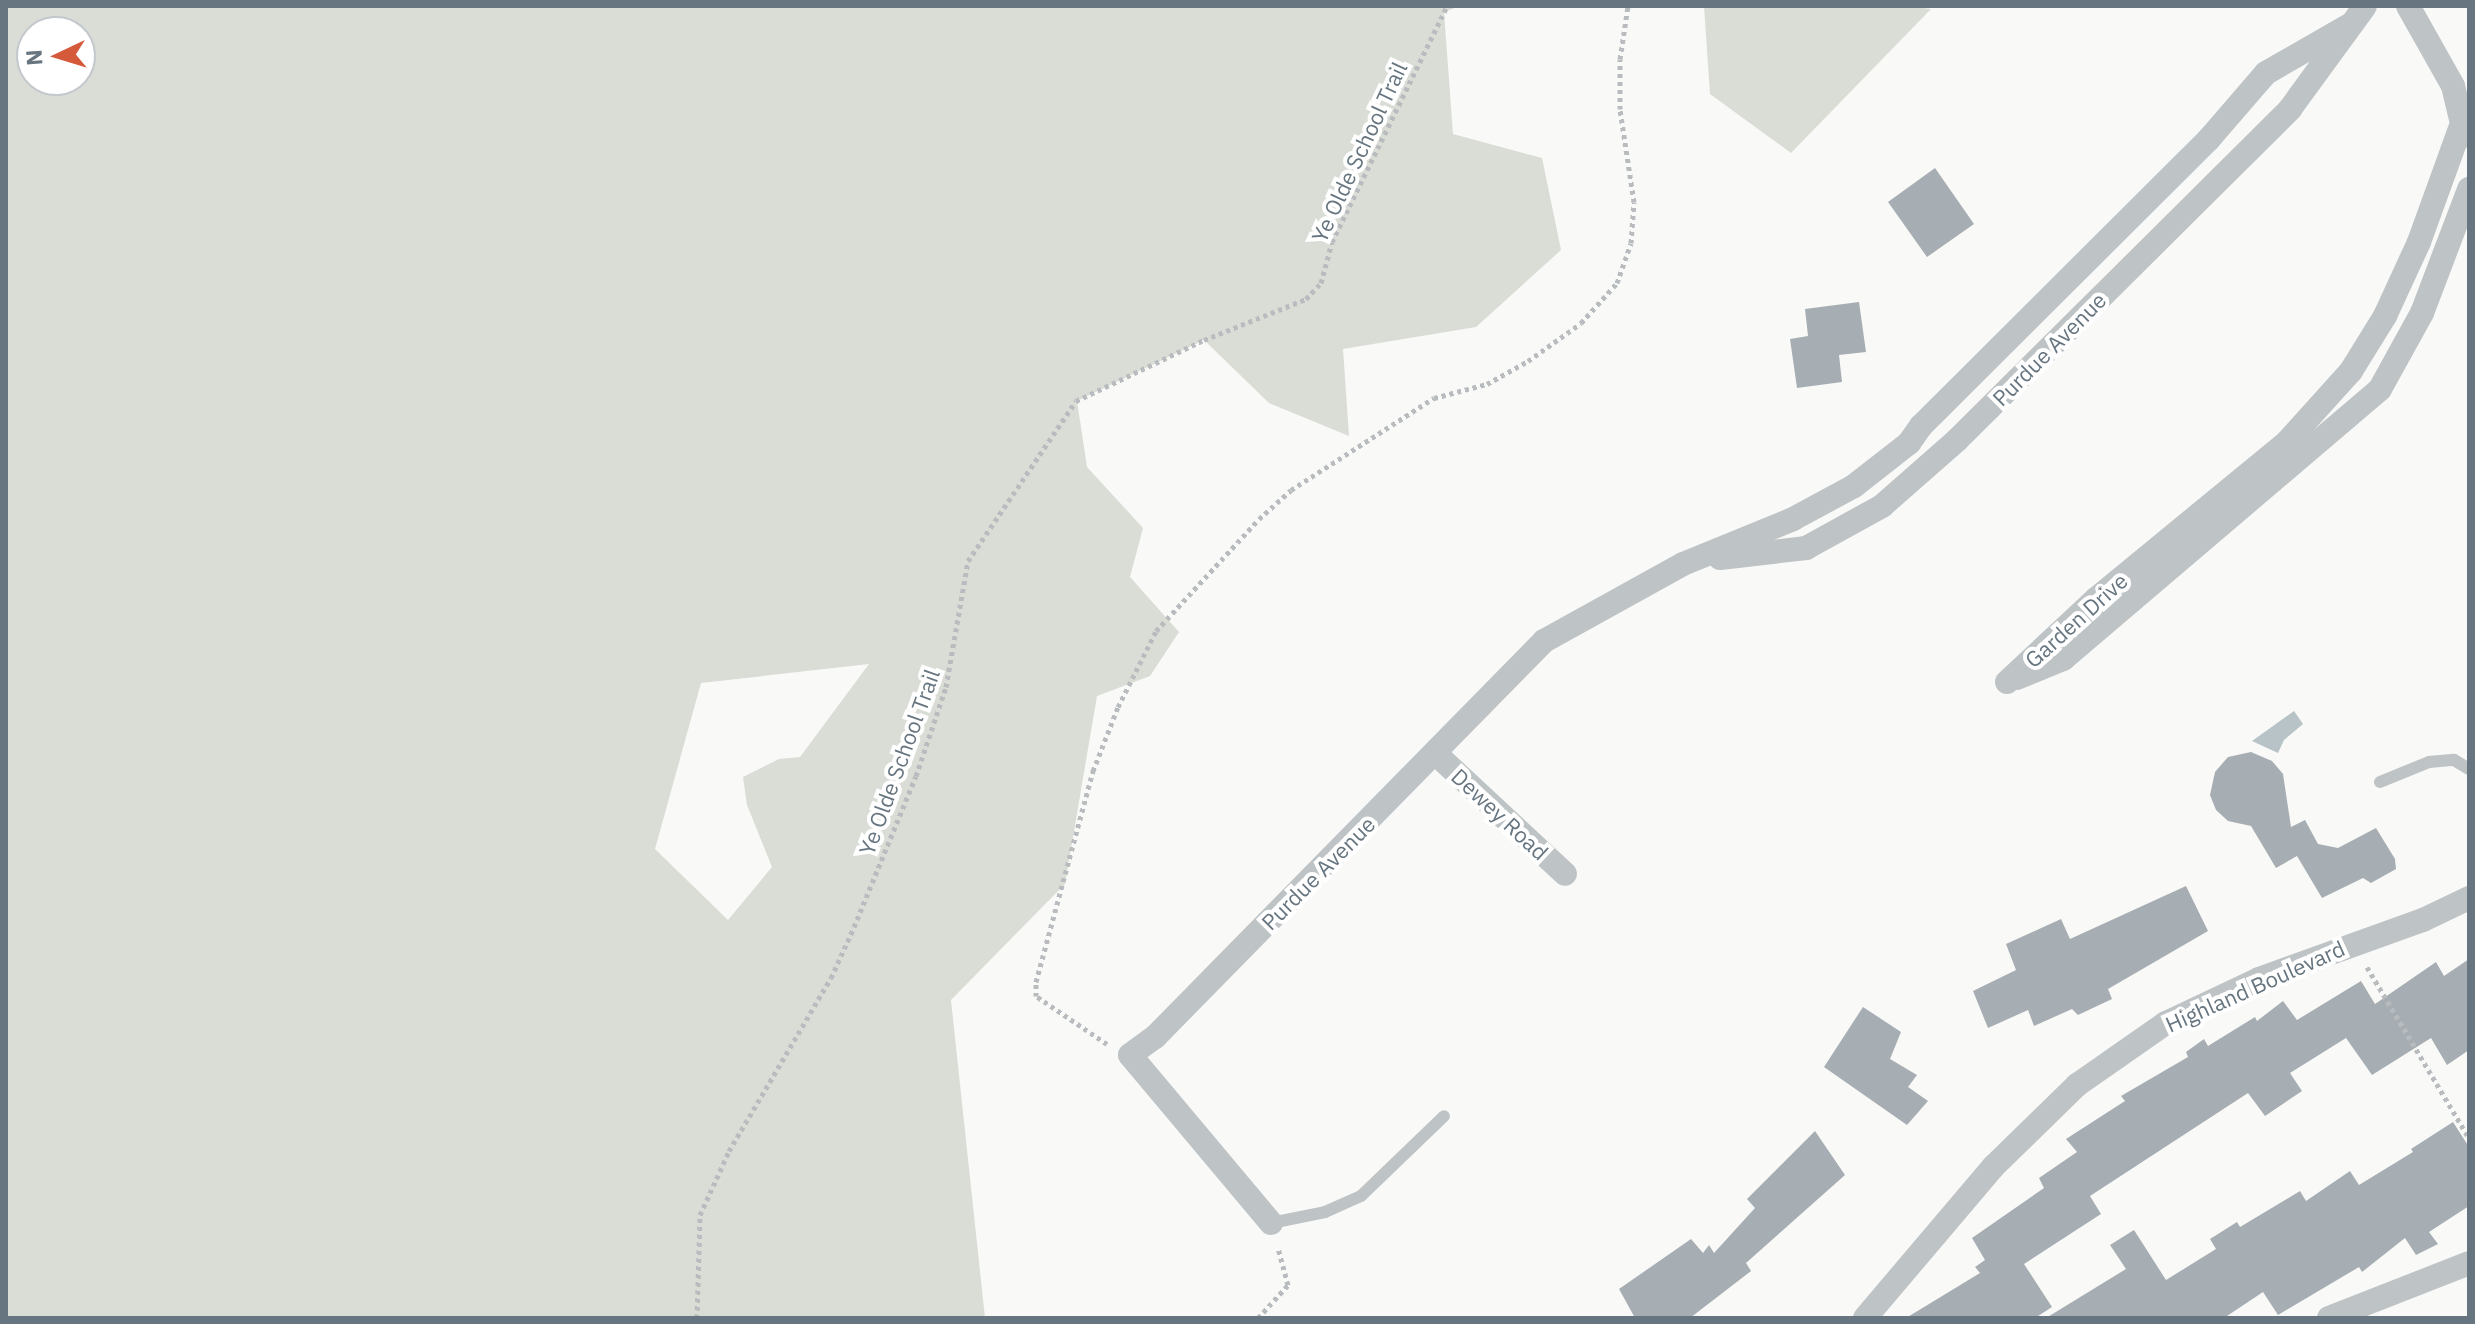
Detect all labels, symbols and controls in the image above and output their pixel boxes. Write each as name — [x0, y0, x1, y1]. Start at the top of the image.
north arrow — [16, 16, 96, 96]
text: N — [19, 49, 49, 67]
street label: Ye Olde School Trail — [1306, 58, 1412, 246]
street label: Purdue Avenue — [1987, 287, 2111, 411]
street label: Garden Drive — [2019, 567, 2133, 673]
street label: Ye Olde School Trail — [853, 665, 945, 859]
street label: Dewey Road — [1446, 763, 1554, 865]
street label: Purdue Avenue — [1256, 811, 1380, 935]
street label: Highland Boulevard — [2161, 935, 2349, 1037]

